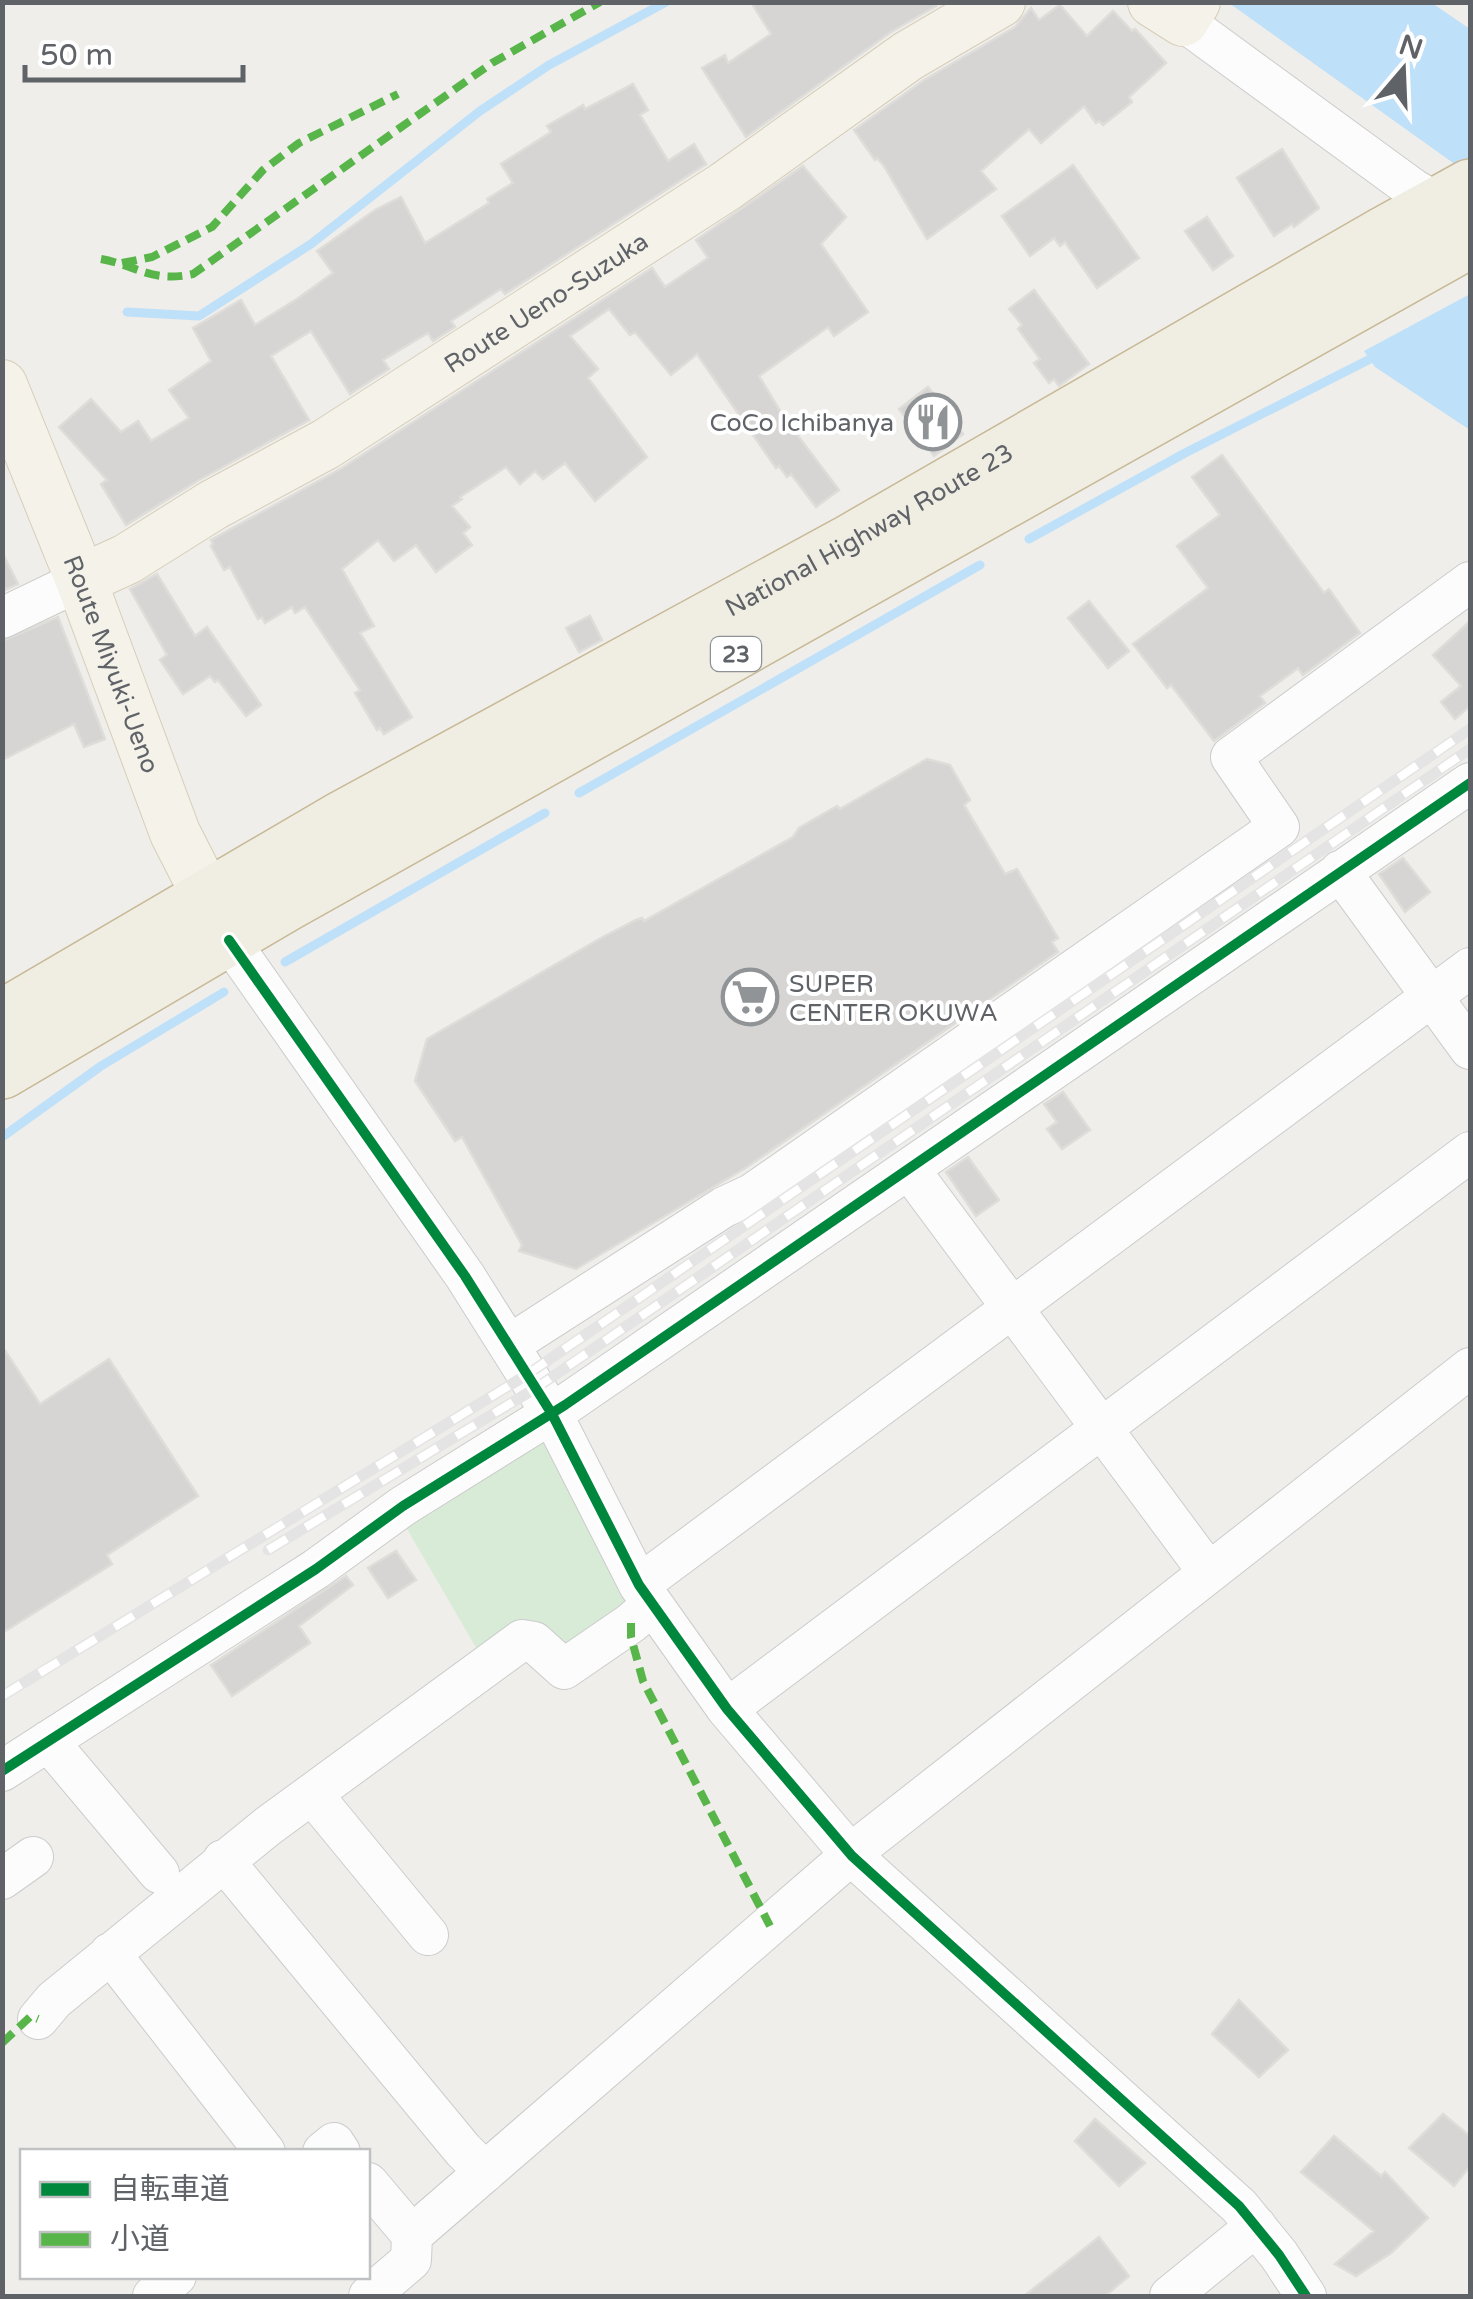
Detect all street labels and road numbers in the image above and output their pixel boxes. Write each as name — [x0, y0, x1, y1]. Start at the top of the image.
street label: Route Ueno-Suzuka — [439, 226, 654, 380]
street label: National Highway Route 23 — [720, 438, 1019, 623]
street label: Route Miyuki-Ueno — [57, 551, 165, 778]
road number: 23 — [711, 637, 761, 671]

